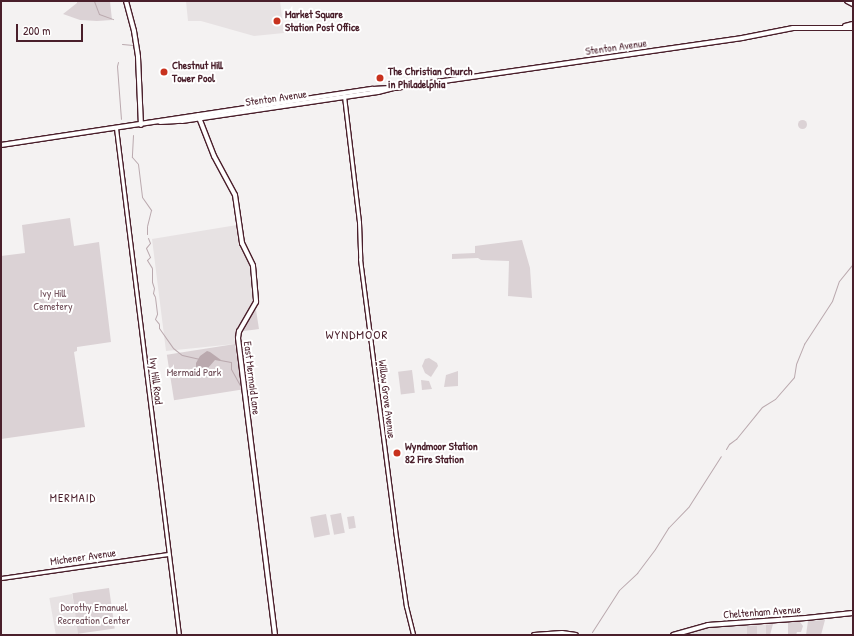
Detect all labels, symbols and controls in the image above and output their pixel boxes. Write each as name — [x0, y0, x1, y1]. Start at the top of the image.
place label: Market Square Station Post Office — [285, 8, 360, 34]
scale bar — [18, 16, 85, 42]
marker: Market Square Station Post Office — [272, 16, 282, 26]
text: 200 m — [23, 22, 50, 39]
street label: Stenton Avenue — [584, 36, 648, 58]
place label: Chestnut Hill Tower Pool — [172, 59, 223, 85]
place label: The Christian Church in Philadelphia — [388, 65, 472, 91]
marker: Chestnut Hill Tower Pool — [159, 67, 169, 77]
marker: The Christian Church in Philadelphia — [375, 73, 385, 83]
street label: Stenton Avenue — [244, 87, 308, 109]
park label: Ivy Hill Cemetery — [33, 287, 73, 313]
district label: WYNDMOOR — [326, 326, 388, 342]
street label: East Mermaid Lane — [241, 341, 263, 415]
street label: Ivy Hill Road — [147, 357, 165, 405]
street label: Willow Grove Avenue — [376, 359, 398, 439]
park label: Mermaid Park — [167, 365, 221, 379]
place label: Wyndmoor Station 82 Fire Station — [405, 440, 478, 466]
marker: Wyndmoor Station 82 Fire Station — [392, 448, 402, 458]
district label: MERMAID — [50, 491, 96, 505]
street label: Michener Avenue — [49, 546, 117, 568]
park label: Dorothy Emanuel Recreation Center — [58, 601, 130, 627]
street label: Cheltenham Avenue — [723, 603, 801, 621]

